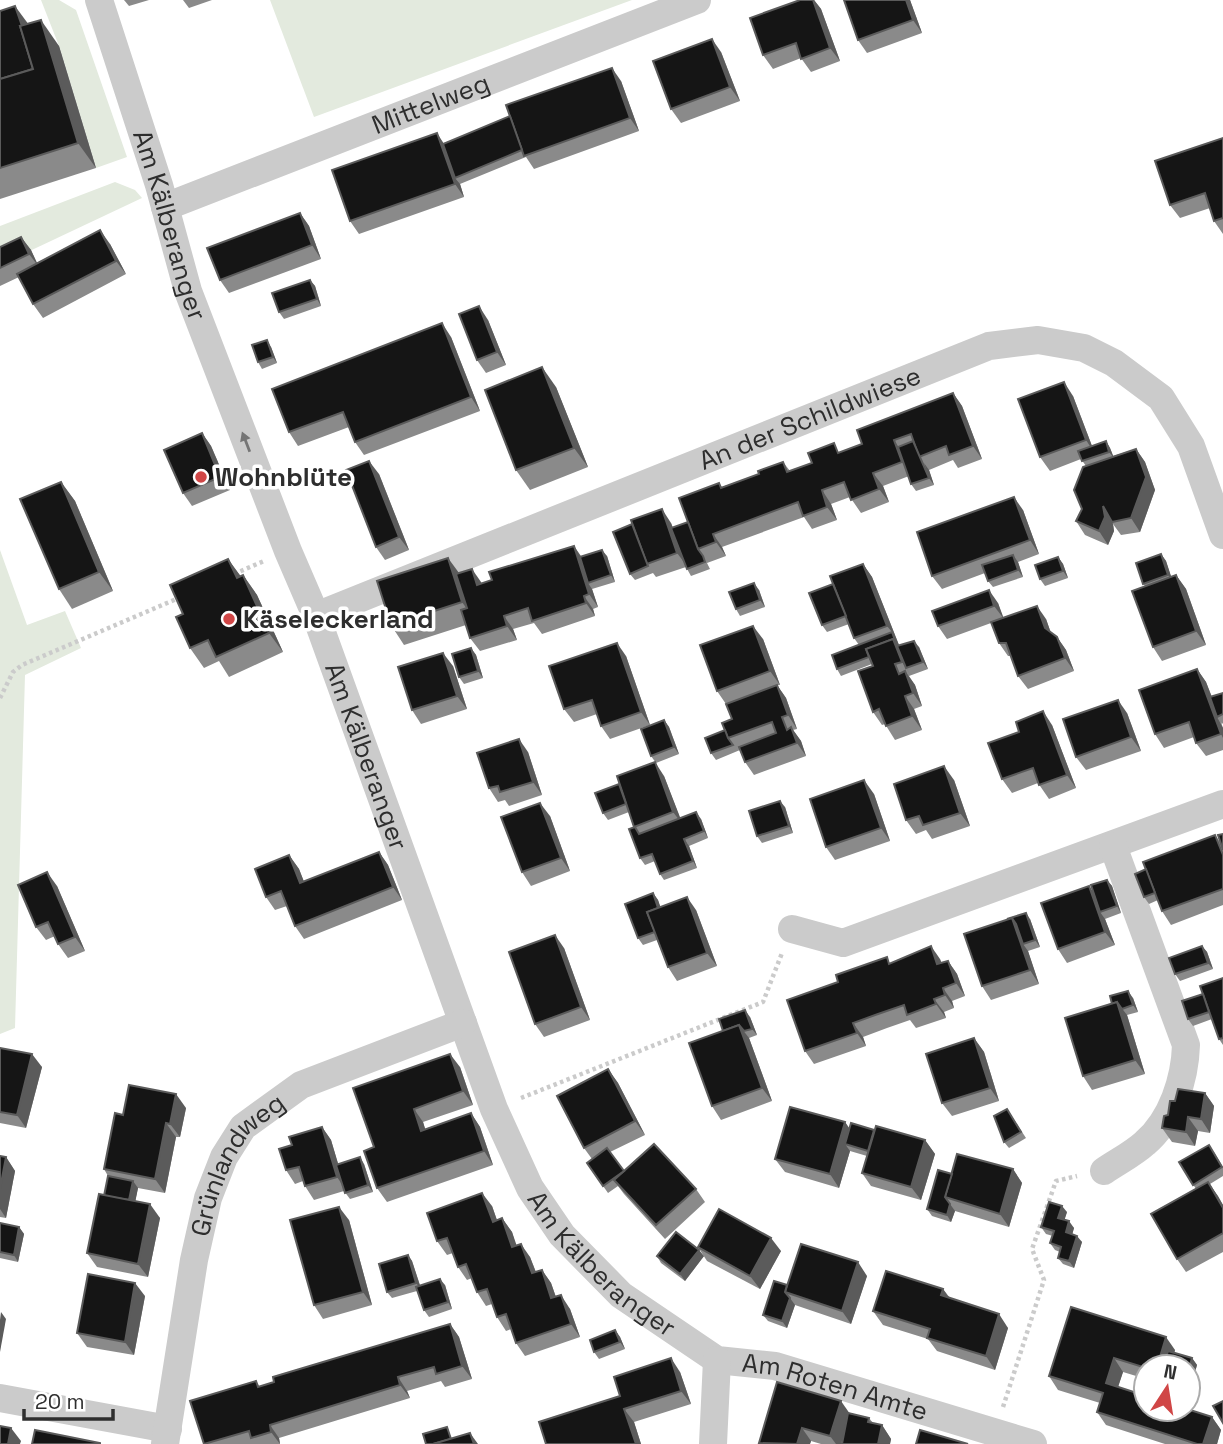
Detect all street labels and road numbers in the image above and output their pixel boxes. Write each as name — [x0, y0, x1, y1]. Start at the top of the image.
street label: Mittelweg — [367, 65, 494, 142]
street label: Am Kälberanger — [125, 126, 215, 325]
street label: An der Schildwiese — [694, 358, 926, 478]
street label: Am Kälberanger — [317, 658, 416, 855]
street label: Grünlandweg — [183, 1085, 291, 1239]
street label: Am Kälberanger — [520, 1184, 683, 1344]
street label: Am Roten Amte — [741, 1346, 932, 1428]

